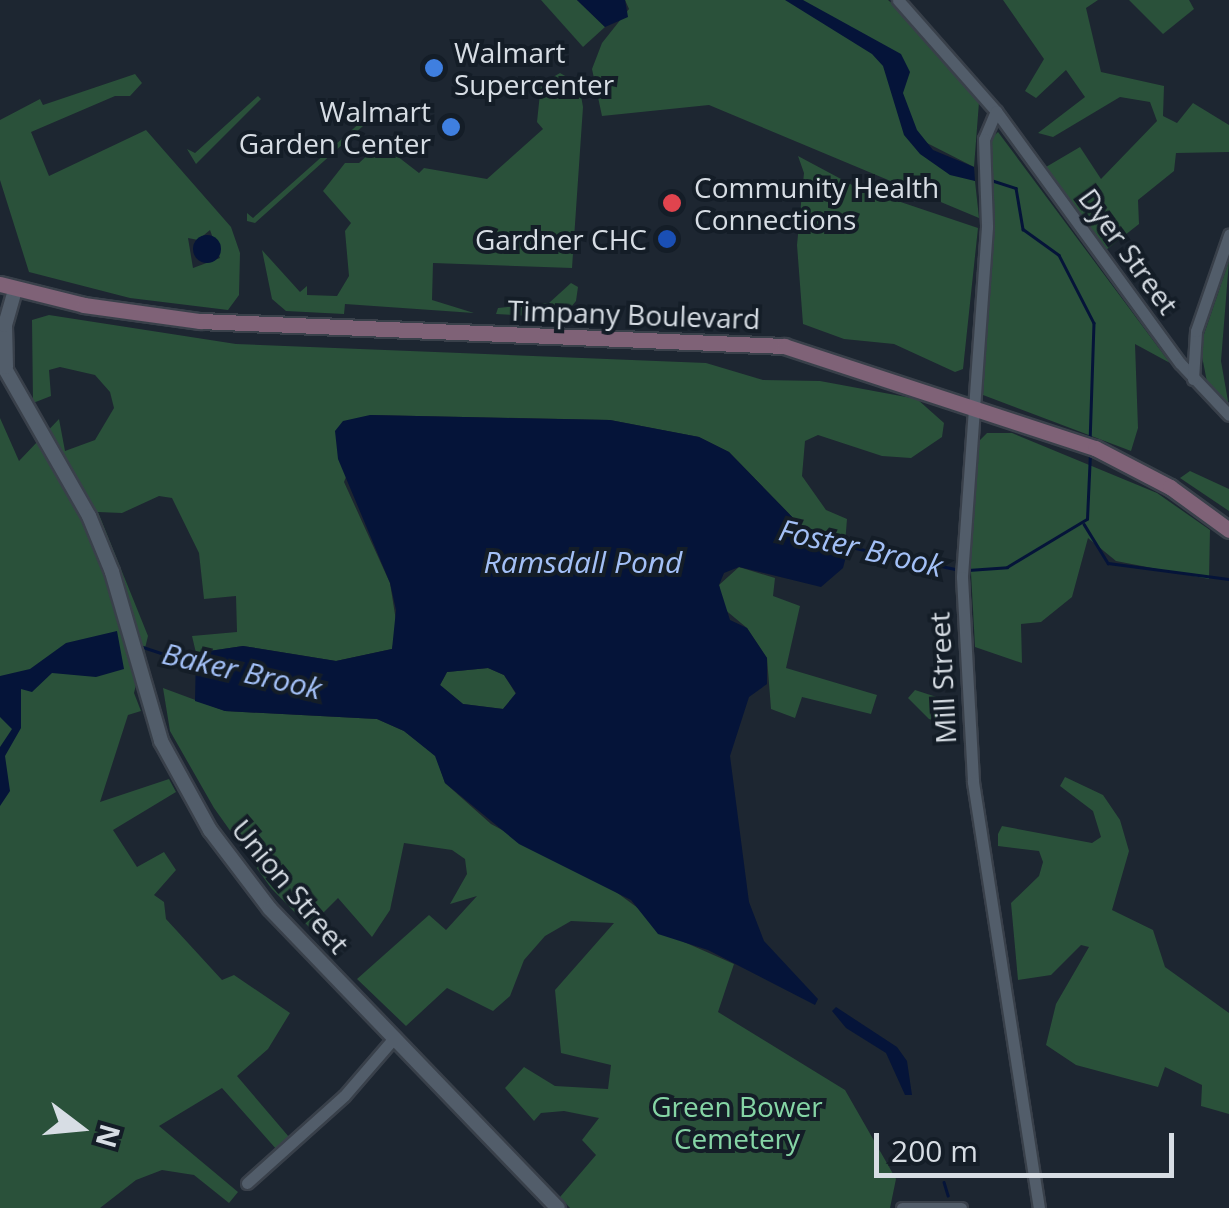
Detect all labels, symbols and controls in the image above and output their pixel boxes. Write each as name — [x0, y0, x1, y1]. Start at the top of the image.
place label: Walmart Supercenter — [454, 35, 614, 101]
marker: Walmart Supercenter — [423, 57, 445, 79]
place label: Walmart Garden Center — [239, 94, 431, 160]
marker: Walmart Garden Center — [440, 116, 462, 138]
place label: Community Health Connections — [694, 170, 939, 236]
street label: Dyer Street — [1072, 182, 1186, 320]
marker: Community Health Connections — [659, 190, 685, 216]
place label: Gardner CHC — [475, 222, 647, 256]
marker: Gardner CHC — [656, 228, 678, 250]
street label: Timpany Boulevard — [507, 293, 761, 335]
water label: Foster Brook — [776, 512, 946, 584]
water label: Ramsdall Pond — [484, 544, 682, 580]
street label: Mill Street — [922, 611, 962, 745]
water label: Baker Brook — [159, 635, 325, 707]
street label: Union Street — [225, 812, 357, 960]
north arrow — [30, 1078, 130, 1178]
park label: Green Bower Cemetery — [651, 1089, 823, 1155]
scale bar — [879, 1113, 1179, 1175]
text: N — [87, 1120, 130, 1152]
text: 200 m — [891, 1130, 978, 1171]

